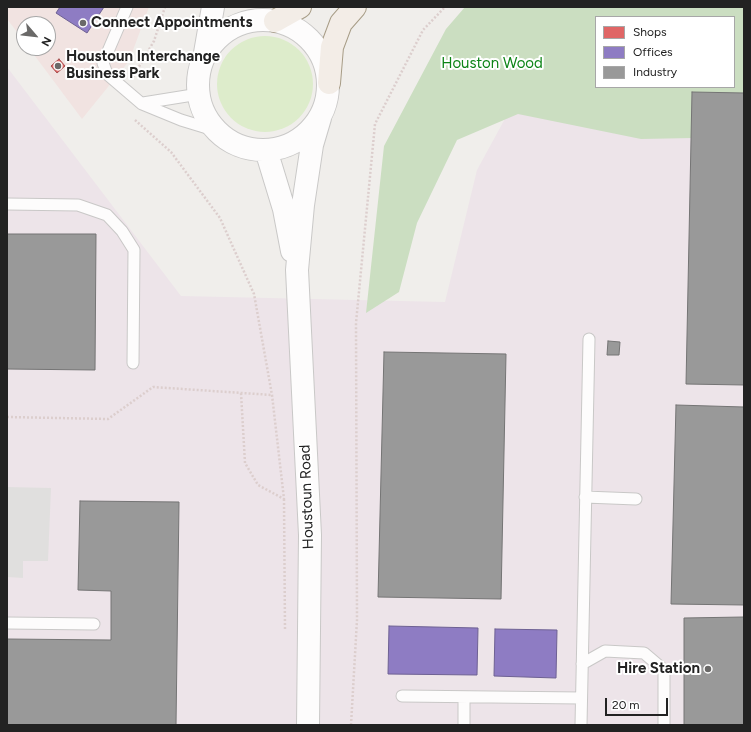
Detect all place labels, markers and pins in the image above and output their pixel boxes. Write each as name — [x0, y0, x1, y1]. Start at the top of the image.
place label: Connect Appointments — [91, 14, 253, 32]
marker: Connect Appointments — [78, 18, 88, 28]
place label: Houstoun Interchange Business Park — [66, 48, 220, 83]
marker: Houstoun Interchange Business Park — [53, 61, 63, 71]
place label: Hire Station — [617, 660, 700, 678]
marker: Hire Station — [703, 664, 713, 674]

